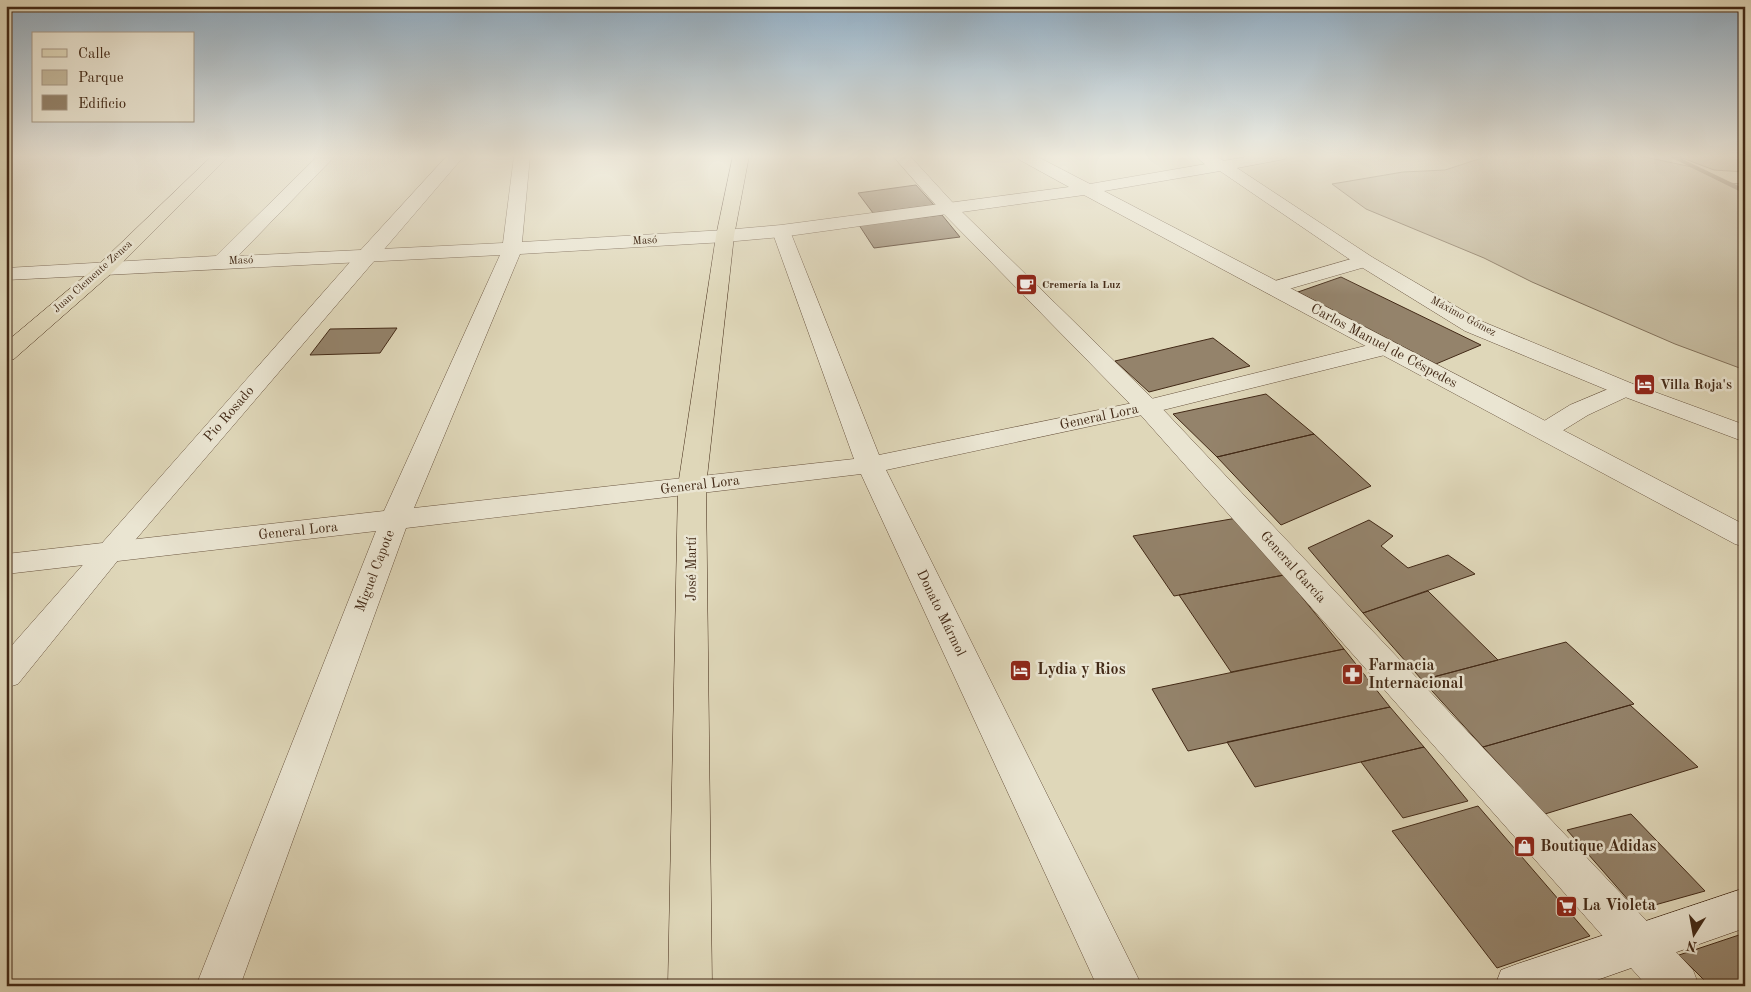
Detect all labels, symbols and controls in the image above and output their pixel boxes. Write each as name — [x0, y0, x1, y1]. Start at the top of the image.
legend — [32, 32, 195, 122]
text: Calle — [78, 47, 111, 62]
text: Parque — [78, 71, 124, 86]
text: Edificio — [78, 97, 126, 112]
street label: Masó — [632, 235, 658, 247]
street label: Juan Clemente Zenea — [51, 238, 135, 315]
street label: Masó — [228, 255, 254, 267]
cafe icon: Cremería la Luz — [1014, 273, 1038, 297]
place label: Cremería la Luz — [1042, 280, 1120, 291]
street label: Máximo Gómez — [1428, 295, 1498, 339]
street label: Carlos Manuel de Céspedes — [1308, 301, 1460, 391]
hotel icon: Villa Roja's — [1632, 373, 1656, 397]
place label: Villa Roja's — [1660, 378, 1732, 392]
street label: Pio Rosado — [201, 384, 257, 444]
street label: General Lora — [1058, 402, 1140, 432]
street label: General Lora — [660, 473, 741, 497]
street label: General Lora — [258, 520, 339, 542]
street label: Miguel Capote — [353, 528, 397, 614]
street label: General García — [1258, 529, 1329, 605]
street label: José Martí — [685, 537, 699, 601]
street label: Donato Mármol — [914, 568, 968, 659]
hotel icon: Lydia y Rios — [1009, 658, 1033, 682]
place label: Farmacia Internacional — [1368, 658, 1464, 692]
place label: Lydia y Rios — [1037, 662, 1126, 678]
pharmacy icon: Farmacia Internacional — [1340, 663, 1364, 687]
shop icon: Boutique Adidas — [1512, 835, 1536, 859]
place label: Boutique Adidas — [1540, 839, 1657, 855]
supermarket icon: La Violeta — [1554, 894, 1578, 918]
place label: La Violeta — [1582, 898, 1656, 914]
north arrow — [1668, 910, 1718, 960]
text: N — [1685, 938, 1698, 954]

